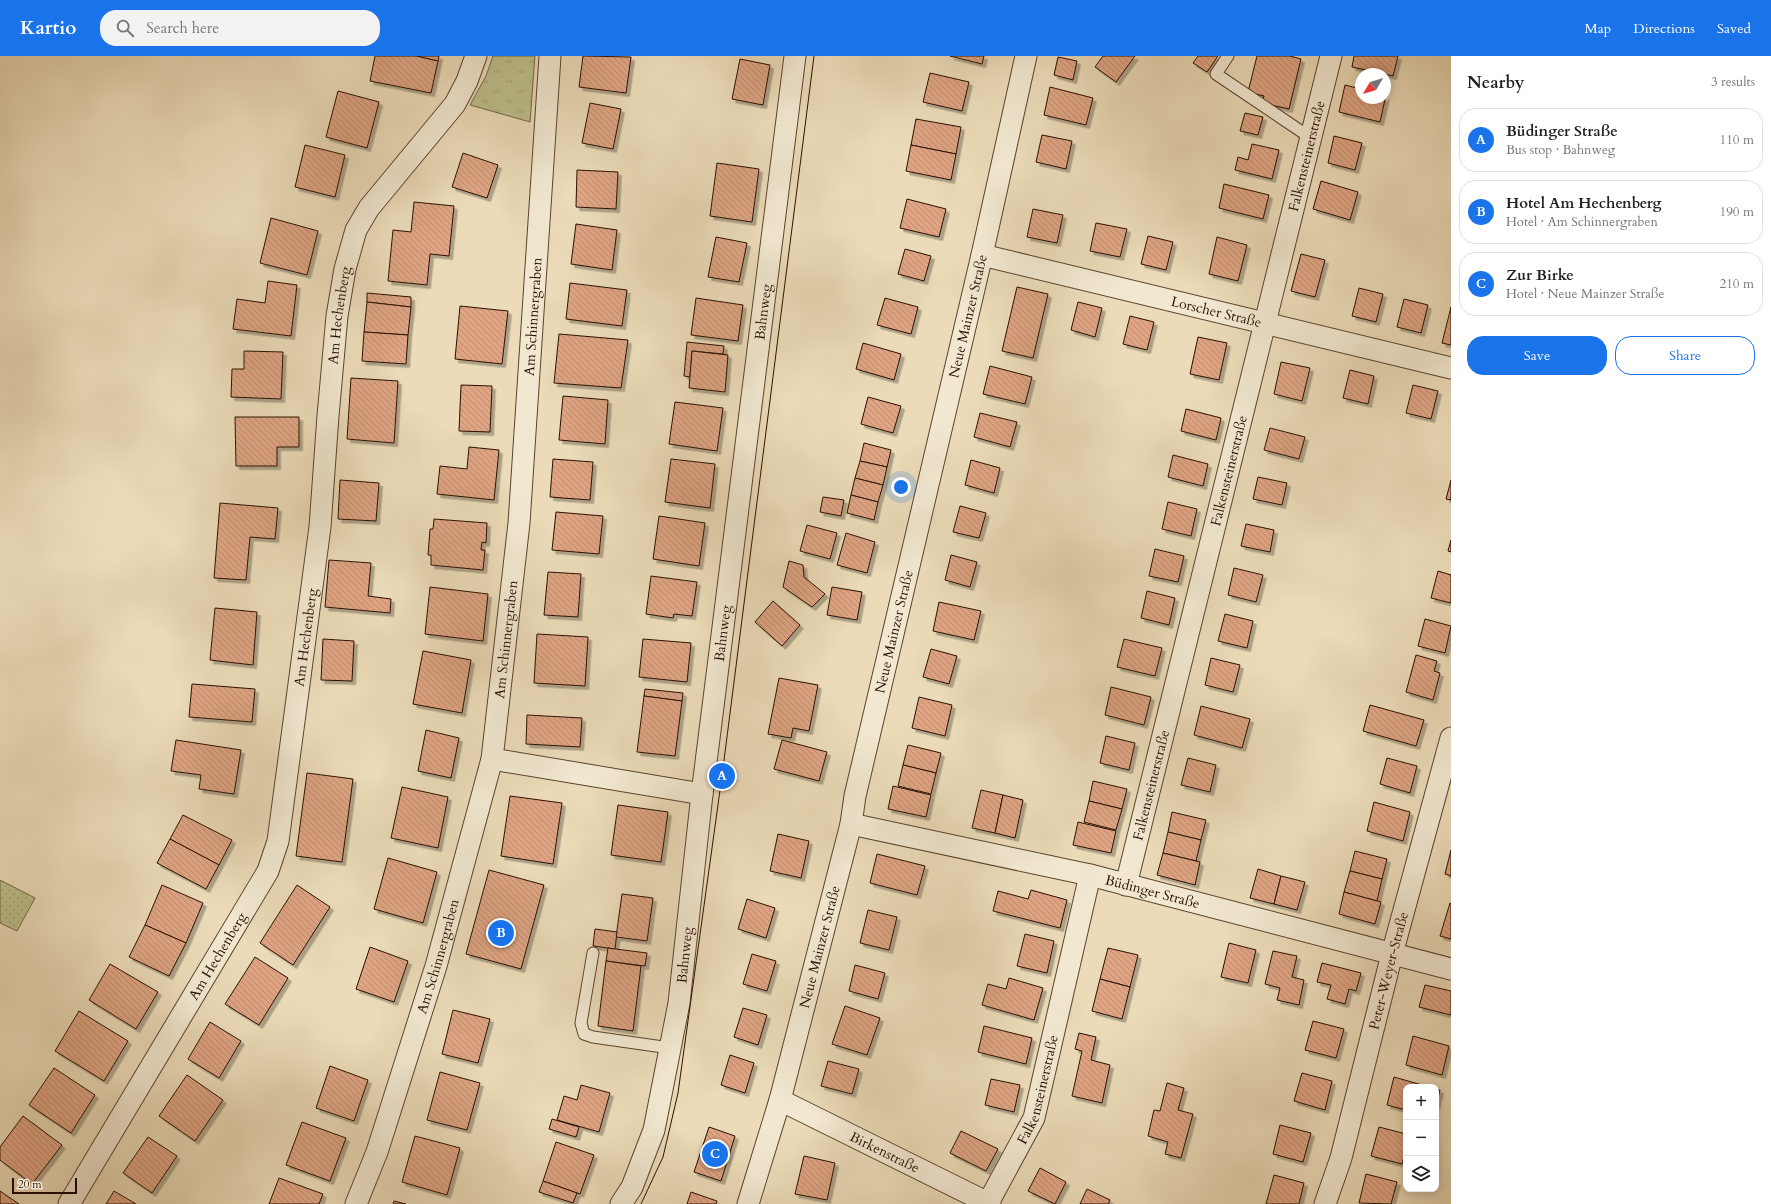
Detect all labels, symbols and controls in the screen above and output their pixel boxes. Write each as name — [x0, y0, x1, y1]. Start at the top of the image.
search box — [100, 10, 380, 46]
text: Kartio — [20, 15, 76, 41]
icon: search — [114, 17, 136, 39]
text: Search here — [146, 18, 219, 38]
text: Map — [1585, 19, 1611, 38]
text: Directions — [1633, 19, 1695, 38]
text: Saved — [1717, 19, 1751, 38]
north arrow — [1355, 68, 1391, 104]
text: Nearby — [1467, 71, 1524, 94]
text: 3 results — [1711, 73, 1755, 91]
street label: Falkensteinerstraße — [1283, 99, 1329, 213]
text: Büdinger Straße — [1506, 121, 1618, 141]
text: A — [1476, 131, 1486, 149]
text: 110 m — [1720, 131, 1754, 149]
text: Bus stop · Bahnweg — [1506, 141, 1615, 159]
text: Hotel Am Hechenberg — [1506, 193, 1661, 213]
text: B — [1476, 203, 1486, 221]
text: 190 m — [1720, 203, 1754, 221]
text: Hotel · Am Schinnergraben — [1506, 213, 1658, 231]
street label: Neue Mainzer Straße — [944, 253, 991, 380]
street label: Am Schinnergraben — [519, 257, 546, 377]
street label: Am Hechenberg — [323, 265, 355, 365]
text: Zur Birke — [1506, 265, 1574, 285]
text: C — [1476, 275, 1486, 293]
text: 210 m — [1720, 275, 1754, 293]
street label: Bahnweg — [750, 282, 776, 341]
text: Hotel · Neue Mainzer Straße — [1506, 285, 1665, 303]
street label: Lorscher Straße — [1169, 291, 1263, 332]
button: Save — [1467, 336, 1607, 375]
button: Share — [1615, 336, 1755, 375]
street label: Falkensteinerstraße — [1206, 413, 1251, 528]
your location — [891, 477, 911, 497]
street label: Neue Mainzer Straße — [870, 568, 917, 695]
street label: Am Schinnergraben — [489, 579, 522, 700]
street label: Am Hechenberg — [289, 587, 321, 688]
street label: Bahnweg — [709, 604, 735, 663]
street label: Falkensteinerstraße — [1128, 728, 1174, 842]
pin: A — [709, 761, 735, 791]
street label: Büdinger Straße — [1103, 870, 1202, 913]
street label: Neue Mainzer Straße — [795, 883, 844, 1010]
street label: Am Schinnergraben — [412, 897, 463, 1016]
street label: Am Hechenberg — [184, 908, 251, 1003]
street label: Peter-Weyer-Straße — [1364, 909, 1413, 1032]
pin: B — [488, 918, 514, 948]
street label: Bahnweg — [672, 926, 697, 984]
street label: Falkensteinerstraße — [1012, 1033, 1062, 1147]
map controls — [1403, 1084, 1439, 1192]
button: + — [1403, 1084, 1439, 1120]
button: − — [1403, 1120, 1439, 1156]
street label: Birkenstraße — [847, 1127, 923, 1177]
pin: C — [702, 1139, 728, 1169]
button: layers — [1403, 1156, 1439, 1192]
scale bar — [12, 1176, 77, 1195]
text: 20 m — [18, 1177, 42, 1192]

